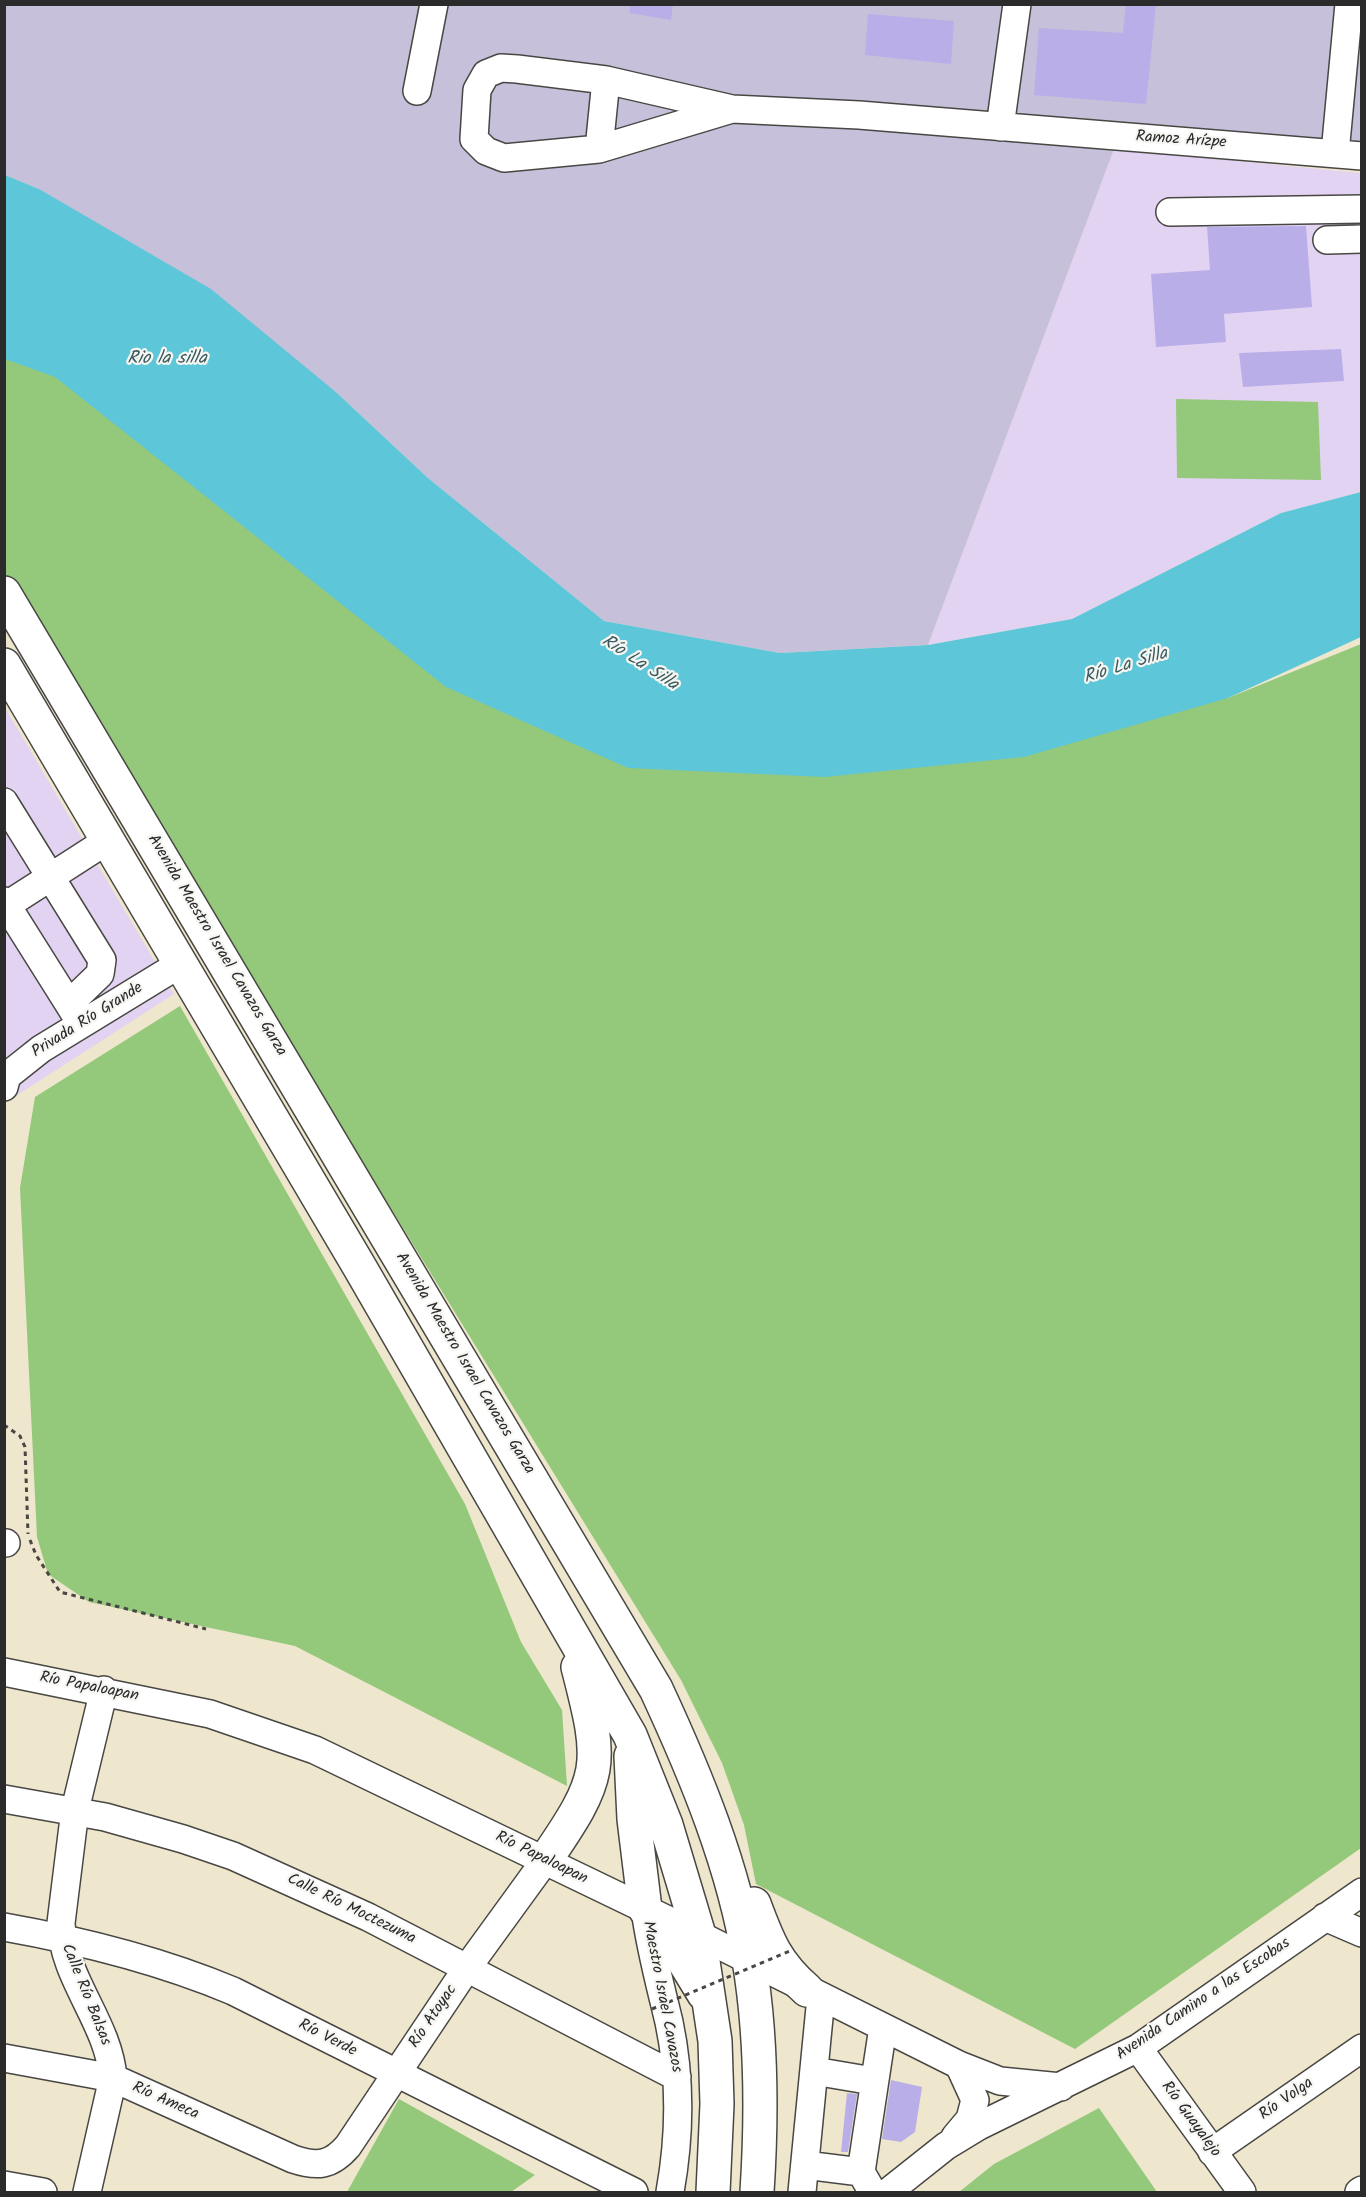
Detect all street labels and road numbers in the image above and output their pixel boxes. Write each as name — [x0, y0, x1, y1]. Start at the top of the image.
street label: Ramoz Arízpe — [1135, 128, 1227, 154]
street label: Avenida Maestro Israel Cavazos Garza — [142, 832, 290, 1060]
street label: Privada Río Grande — [29, 979, 147, 1063]
street label: Avenida Maestro Israel Cavazos Garza — [390, 1250, 538, 1478]
street label: Río Papaloapan — [38, 1669, 140, 1707]
street label: Río Papaloapan — [492, 1828, 590, 1890]
street label: Calle Río Moctezuma — [284, 1871, 418, 1949]
street label: Maestro Israel Cavazos — [637, 1920, 685, 2074]
street label: Avenida Camino a las Escobas — [1113, 1935, 1295, 2065]
street label: Calle Río Balsas — [56, 1941, 114, 2049]
street label: Río Atoyac — [406, 1982, 462, 2052]
street label: Río Verde — [295, 2016, 359, 2062]
street label: Río Volga — [1256, 2074, 1318, 2126]
street label: Río Guayalejo — [1156, 2078, 1224, 2162]
street label: Río Ameca — [129, 2079, 201, 2125]

